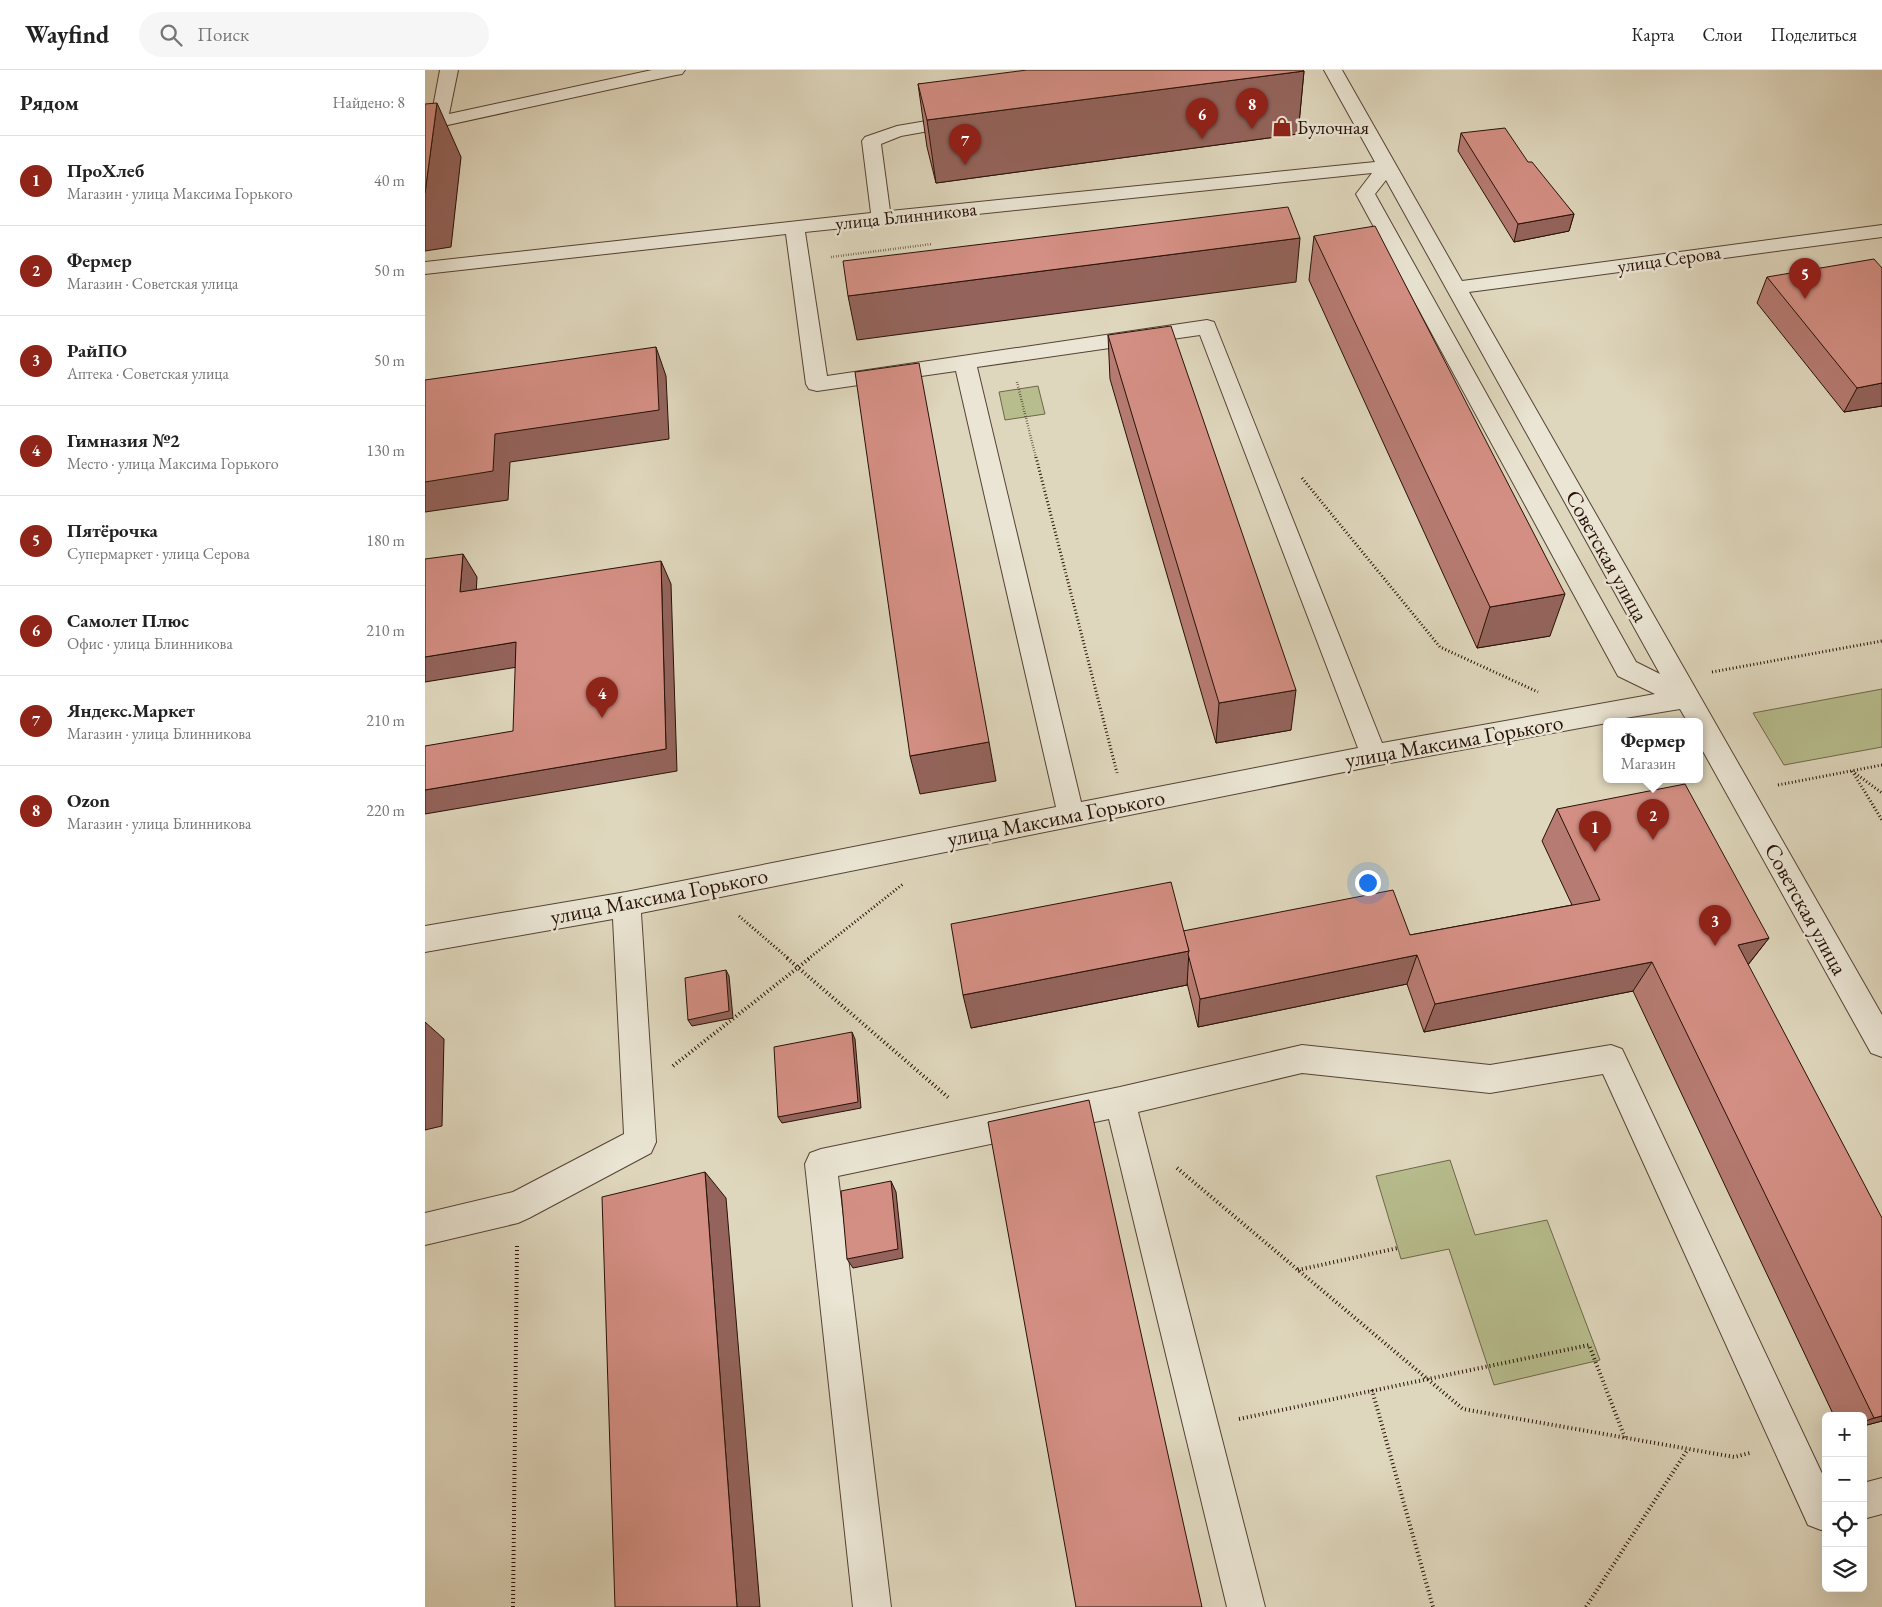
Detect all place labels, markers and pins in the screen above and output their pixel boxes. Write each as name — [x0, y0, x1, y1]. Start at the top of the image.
pin: 8 — [1236, 88, 1268, 129]
pin: 6 — [1186, 98, 1218, 139]
place label: Булочная — [1297, 115, 1370, 140]
shop icon: Булочная — [1271, 116, 1293, 138]
pin: 7 — [949, 124, 981, 165]
pin: 5 — [1789, 258, 1821, 299]
pin: 4 — [586, 677, 618, 718]
pin: 2 — [1637, 799, 1669, 840]
pin: 1 — [1579, 811, 1611, 852]
pin: 3 — [1699, 905, 1731, 946]

